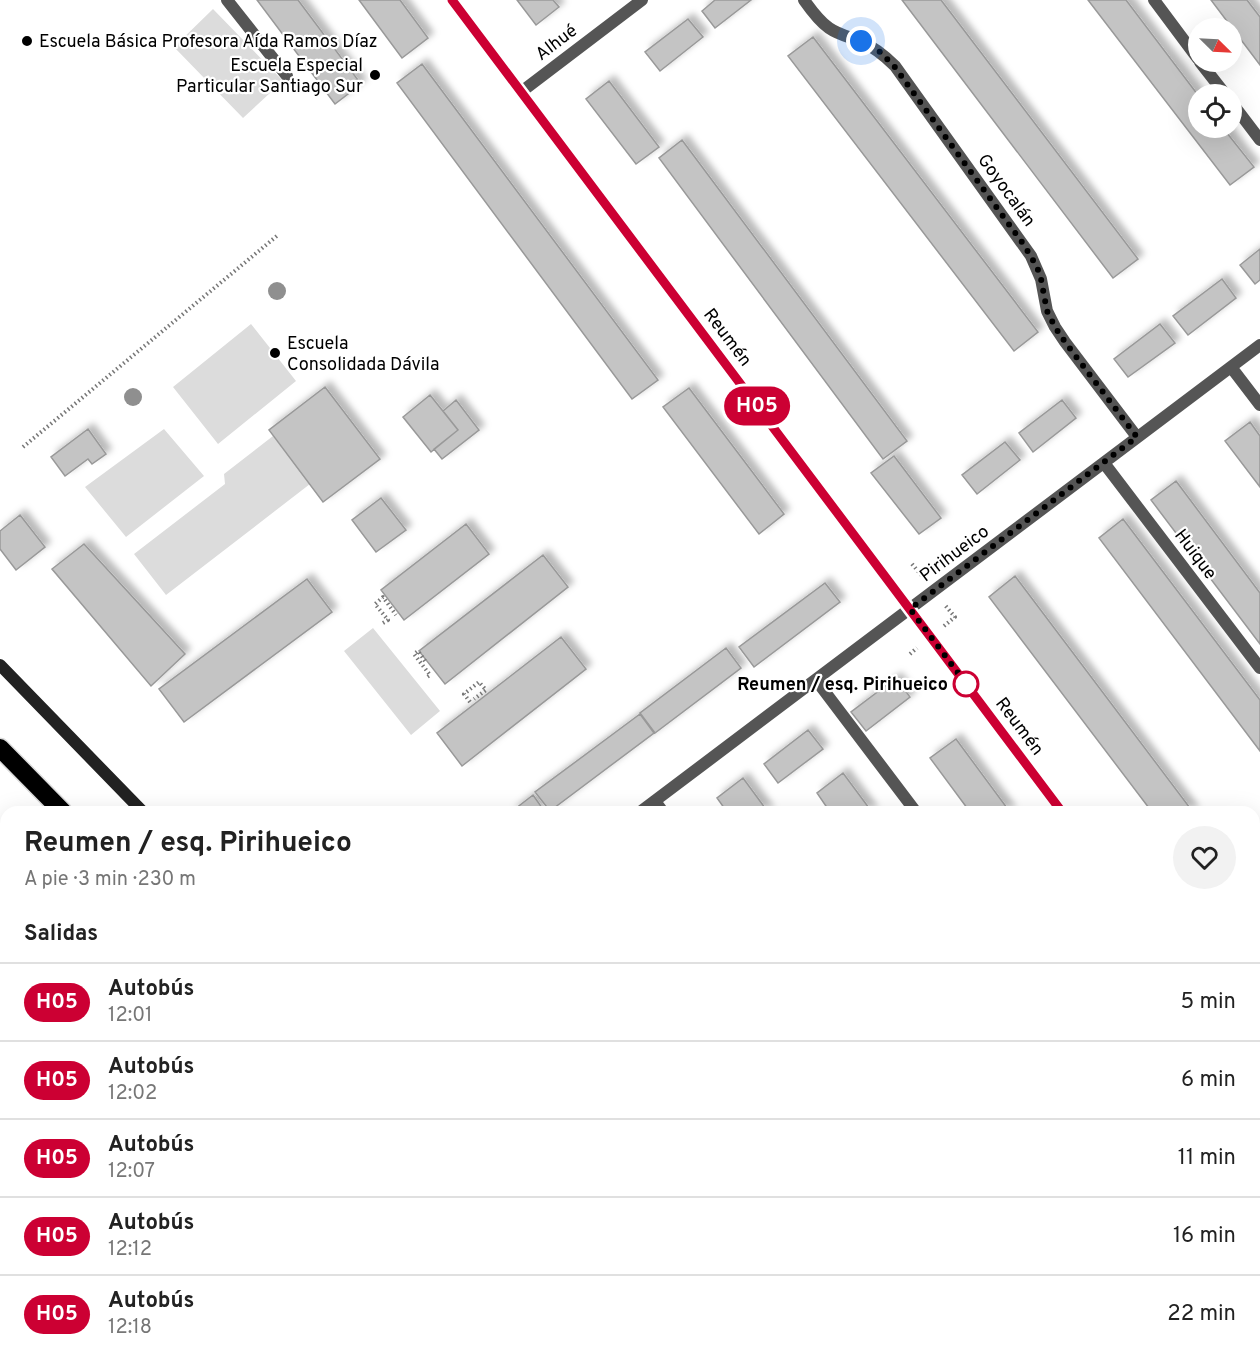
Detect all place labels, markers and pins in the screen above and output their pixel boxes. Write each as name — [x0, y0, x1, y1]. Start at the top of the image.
place label: Escuela Básica Profesora Aída Ramos Díaz — [39, 31, 378, 54]
marker: Escuela Básica Profesora Aída Ramos Díaz — [20, 34, 34, 48]
place label: Escuela Especial Particular Santiago Sur — [176, 55, 363, 99]
marker: Escuela Especial Particular Santiago Sur — [368, 68, 382, 82]
place label: Escuela Consolidada Dávila — [287, 333, 439, 377]
marker: Escuela Consolidada Dávila — [268, 346, 282, 360]
marker: Reumen / esq. Pirihueico — [953, 671, 979, 697]
place label: Reumen / esq. Pirihueico — [737, 674, 948, 697]

